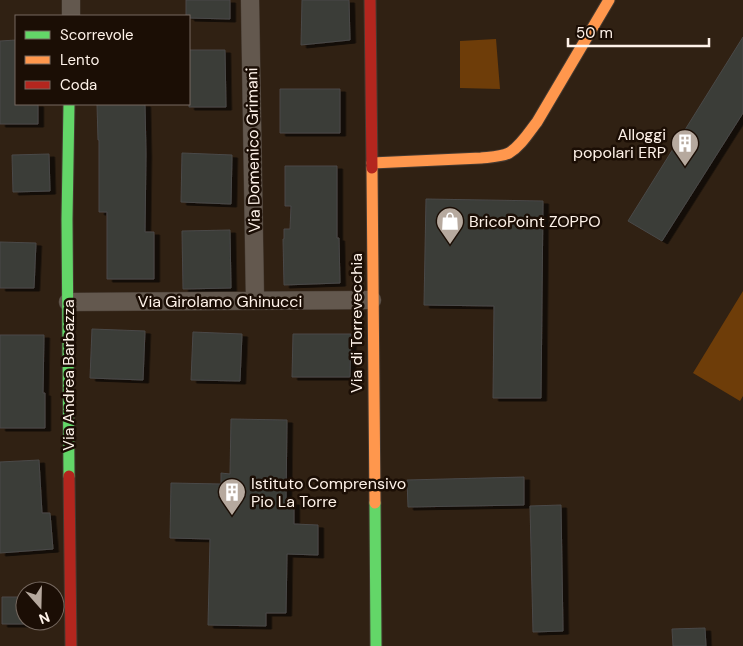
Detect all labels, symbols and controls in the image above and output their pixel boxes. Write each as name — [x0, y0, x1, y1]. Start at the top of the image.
legend — [15, 15, 190, 105]
scale bar — [568, 15, 709, 47]
text: 50 m — [576, 23, 613, 43]
text: Scorrevole — [60, 25, 134, 45]
text: Lento — [60, 50, 99, 70]
street label: Via Domenico Grimani — [241, 67, 265, 233]
text: Coda — [60, 75, 97, 95]
place label: Alloggi popolari ERP — [573, 124, 666, 163]
building icon: Alloggi popolari ERP — [670, 128, 700, 167]
shop icon: BricoPoint ZOPPO — [435, 206, 465, 245]
place label: BricoPoint ZOPPO — [469, 211, 601, 232]
street label: Via di Torrevecchia — [346, 253, 367, 393]
street label: Via Girolamo Ghinucci — [138, 291, 302, 312]
street label: Via Andrea Barbazza — [58, 299, 79, 451]
place label: Istituto Comprensivo Pio La Torre — [251, 473, 406, 512]
building icon: Istituto Comprensivo Pio La Torre — [217, 477, 247, 516]
north arrow — [15, 581, 65, 631]
text: N — [37, 608, 52, 628]

